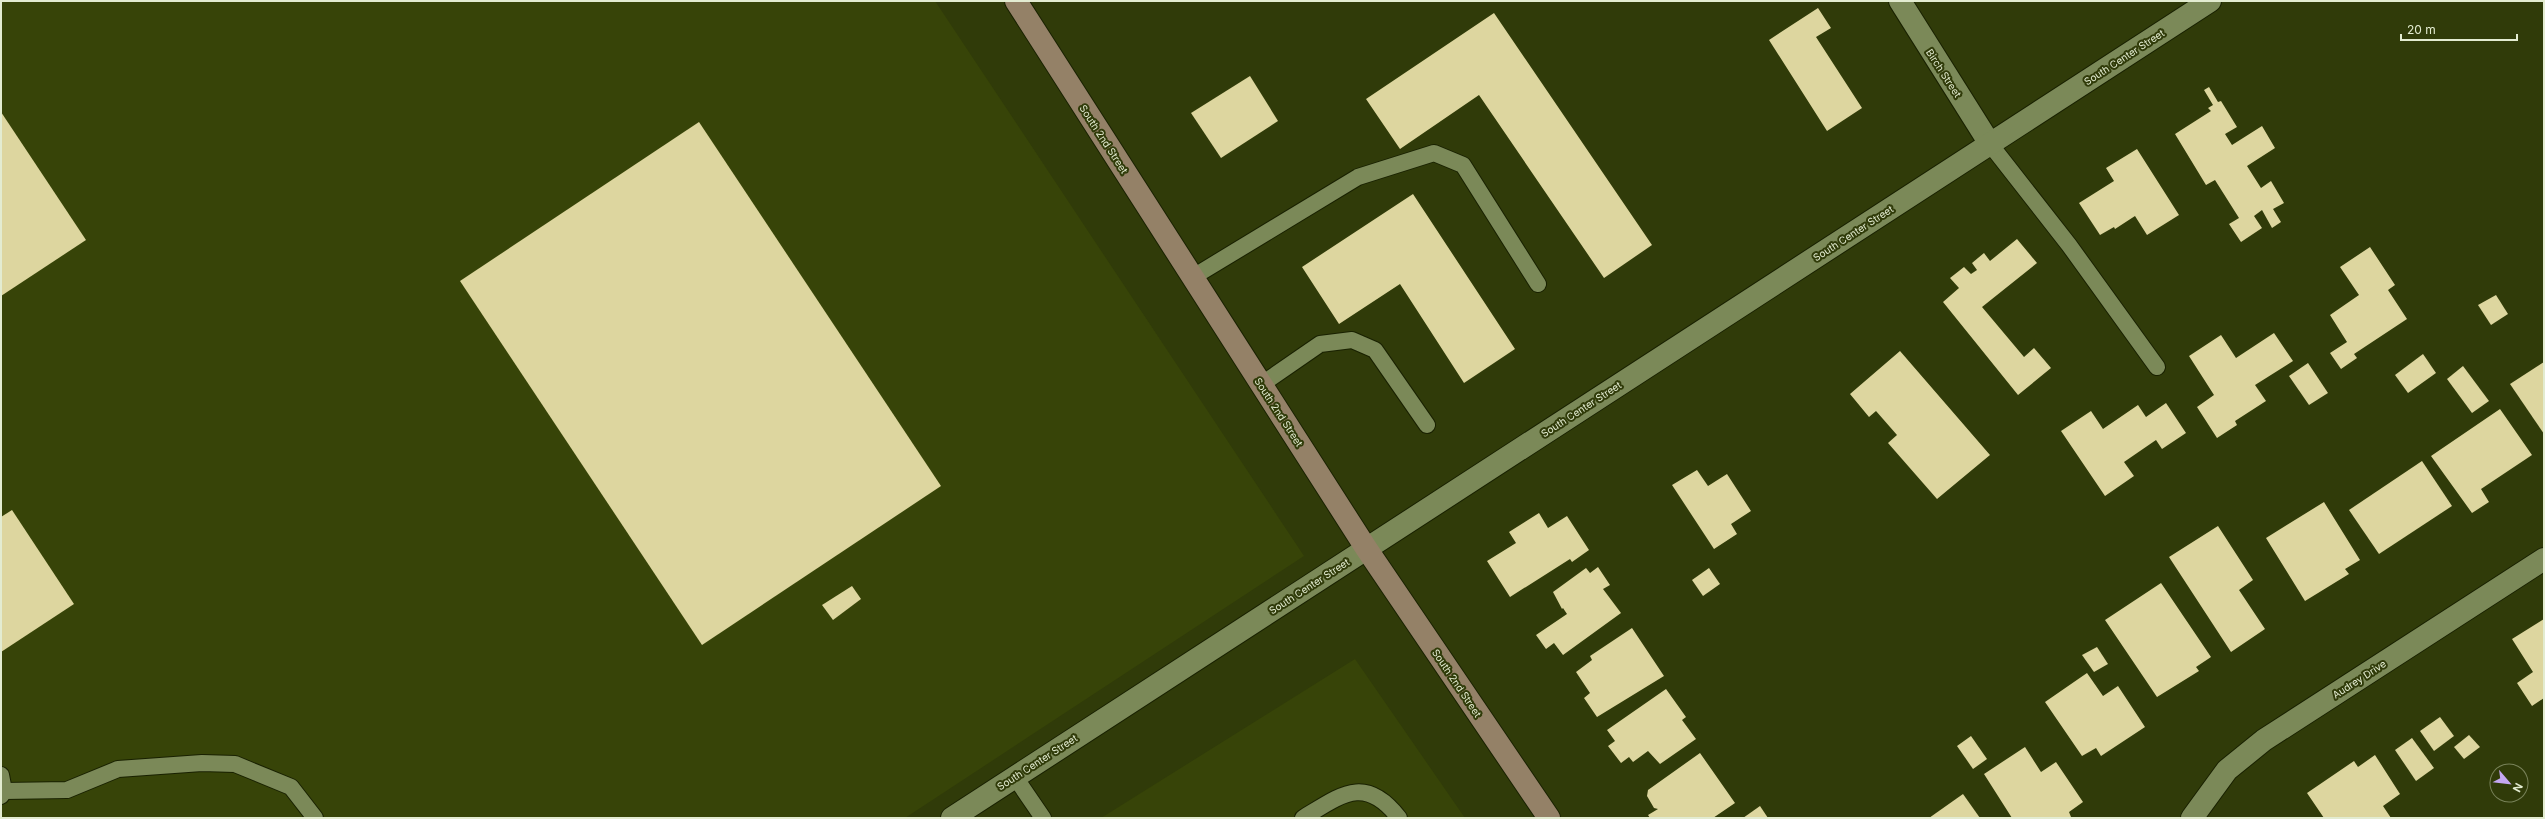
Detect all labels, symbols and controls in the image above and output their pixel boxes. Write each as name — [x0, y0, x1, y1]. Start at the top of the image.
scale bar — [2401, 16, 2517, 42]
text: 20 m — [2407, 22, 2436, 37]
street label: South Center Street — [2082, 26, 2167, 87]
street label: Birch Street — [1924, 47, 1964, 100]
street label: South 2nd Street — [1077, 102, 1131, 176]
street label: South Center Street — [1811, 202, 1896, 263]
street label: South 2nd Street — [1252, 375, 1306, 449]
street label: South Center Street — [1539, 378, 1624, 439]
street label: South Center Street — [1267, 555, 1352, 616]
street label: South 2nd Street — [1430, 647, 1485, 720]
street label: Audrey Drive — [2330, 657, 2388, 701]
street label: South Center Street — [995, 731, 1080, 792]
north arrow — [2489, 763, 2529, 803]
text: N — [2510, 781, 2526, 795]

